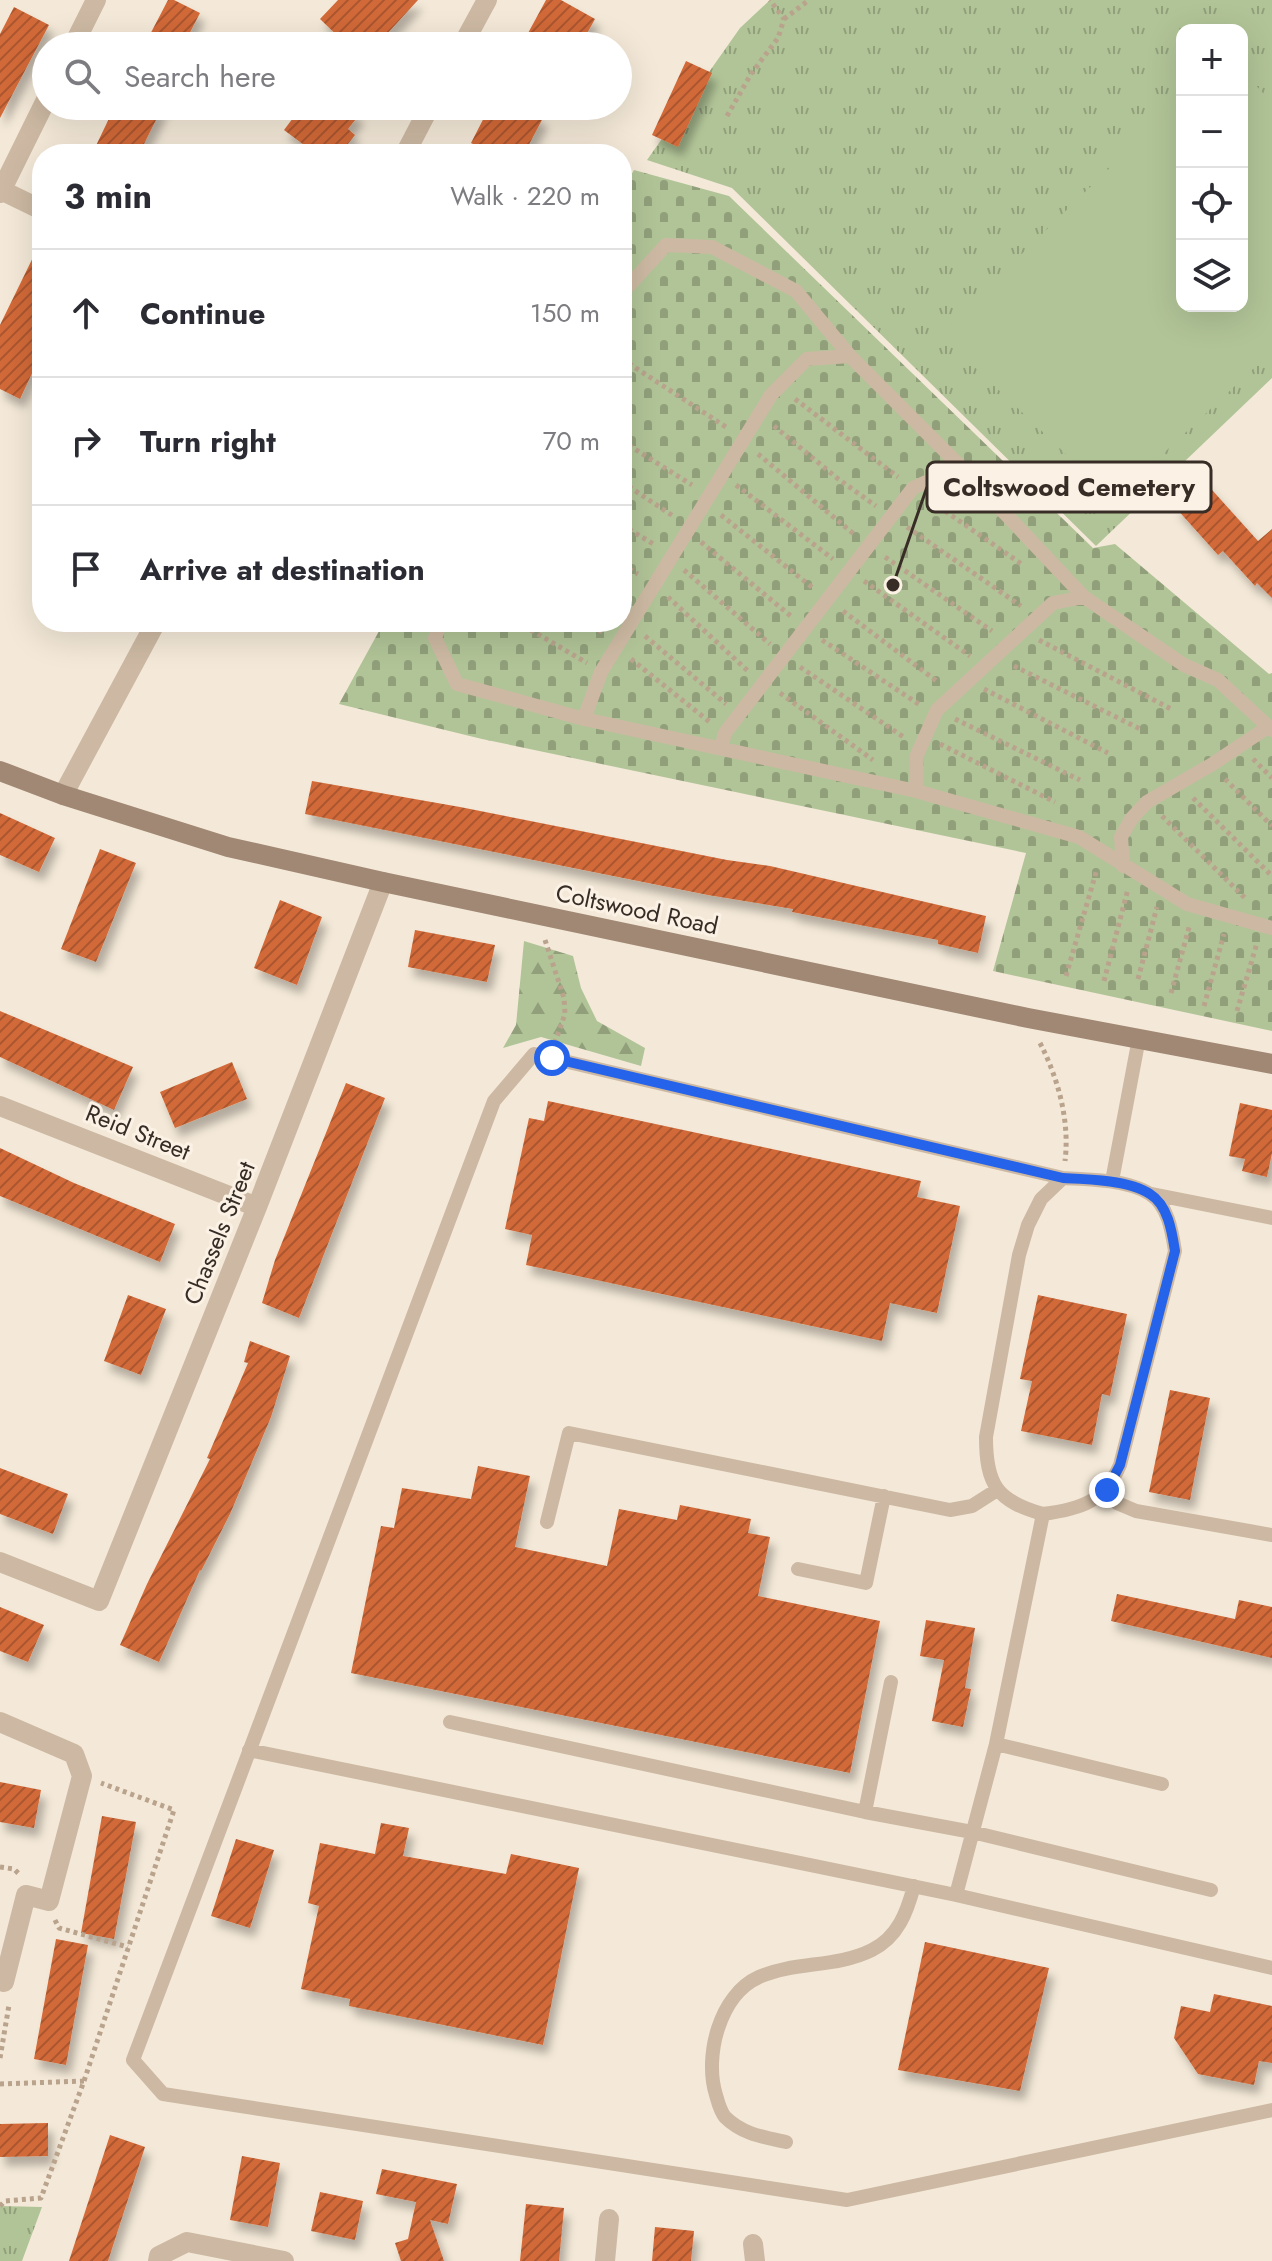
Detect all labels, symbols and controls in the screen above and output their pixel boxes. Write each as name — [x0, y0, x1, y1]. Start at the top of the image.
map controls — [1176, 24, 1248, 312]
button: + — [1176, 24, 1248, 96]
search box — [32, 32, 632, 120]
icon: search — [60, 54, 104, 98]
text: Search here — [124, 55, 276, 98]
button: − — [1176, 96, 1248, 168]
button: locate — [1176, 168, 1248, 240]
text: 3 min — [64, 172, 152, 221]
text: Walk · 220 m — [450, 177, 600, 215]
button: layers — [1176, 240, 1248, 312]
icon: ahead — [64, 291, 108, 335]
text: Continue — [140, 292, 266, 335]
text: 150 m — [530, 294, 600, 332]
icon: right — [64, 419, 108, 463]
text: Turn right — [140, 420, 276, 463]
text: 70 m — [543, 422, 600, 460]
callout: Coltswood Cemetery — [927, 462, 1211, 512]
text: Coltswood Cemetery — [943, 468, 1195, 506]
icon: arrive — [64, 547, 108, 591]
text: Arrive at destination — [140, 548, 425, 591]
street label: Coltswood Road — [553, 875, 721, 943]
route start — [534, 1040, 570, 1076]
street label: Reid Street — [80, 1095, 196, 1169]
street label: Chassels Street — [174, 1156, 264, 1310]
route end — [1089, 1472, 1125, 1508]

